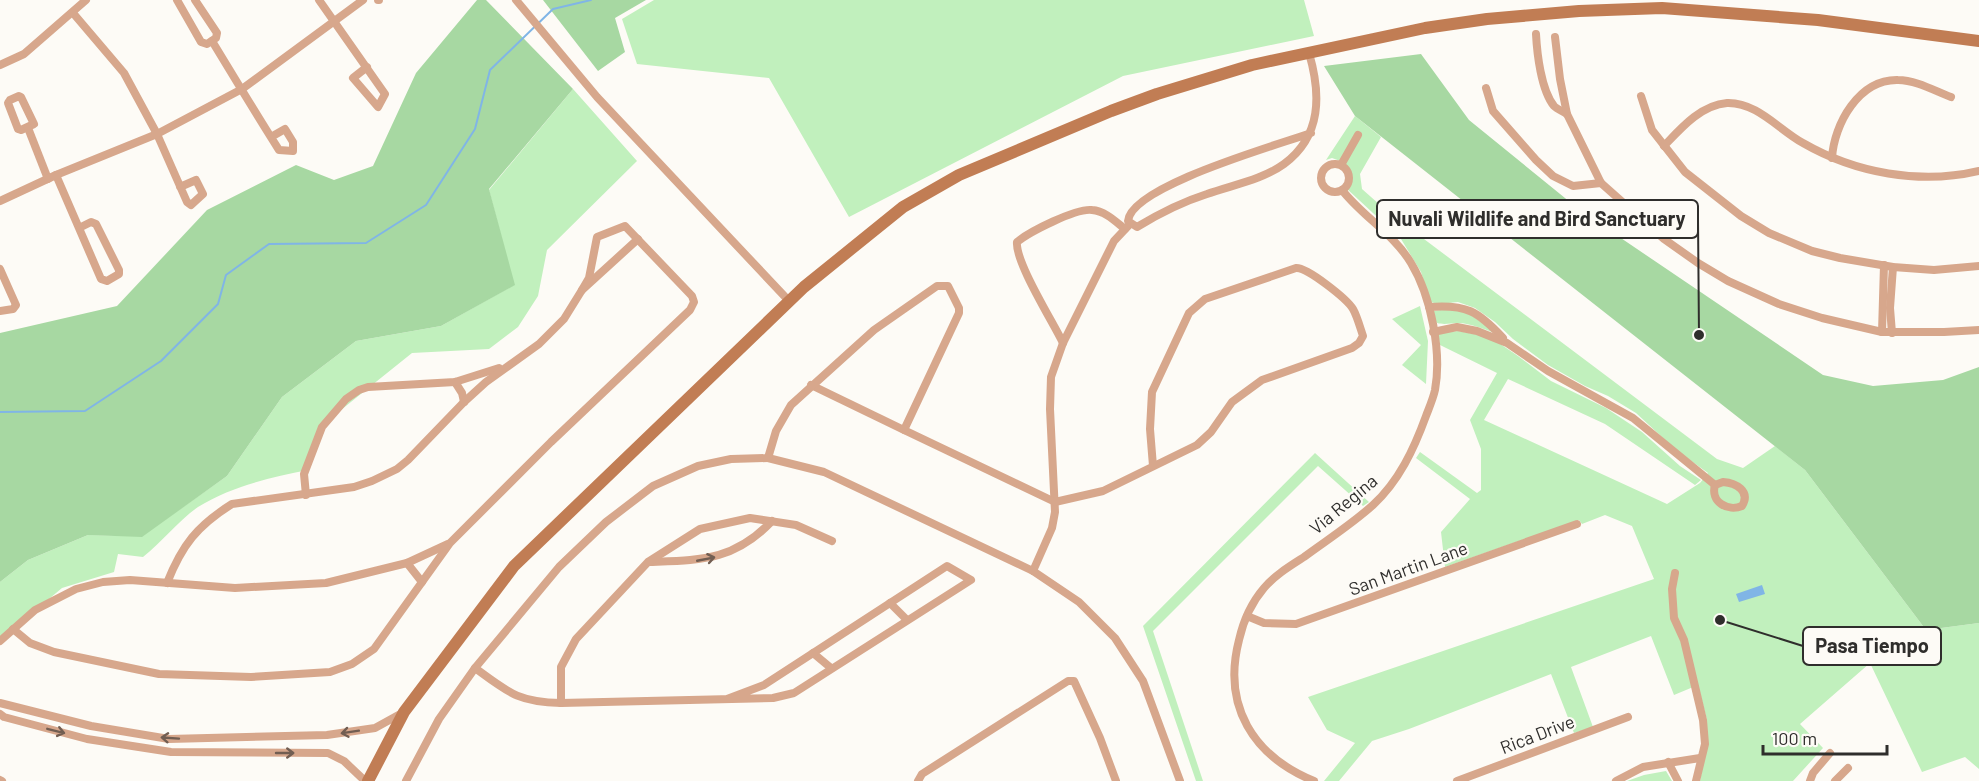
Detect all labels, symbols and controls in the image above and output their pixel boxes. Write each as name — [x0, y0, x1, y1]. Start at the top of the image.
callout: Nuvali Wildlife and Bird Sanctuary — [1377, 200, 1698, 238]
text: Nuvali Wildlife and Bird Sanctuary — [1388, 206, 1686, 230]
street label: Via Regina — [1305, 469, 1381, 539]
street label: San Martin Lane — [1346, 536, 1470, 600]
one-way arrow — [697, 552, 716, 564]
callout: Pasa Tiempo — [1803, 627, 1941, 665]
text: Pasa Tiempo — [1815, 633, 1929, 657]
street label: Rica Drive — [1497, 710, 1577, 758]
scale bar — [1763, 718, 1888, 756]
one-way arrow — [46, 725, 65, 737]
one-way arrow — [341, 726, 361, 737]
text: 100 m — [1772, 727, 1817, 749]
one-way arrow — [160, 733, 180, 744]
one-way arrow — [275, 747, 295, 758]

